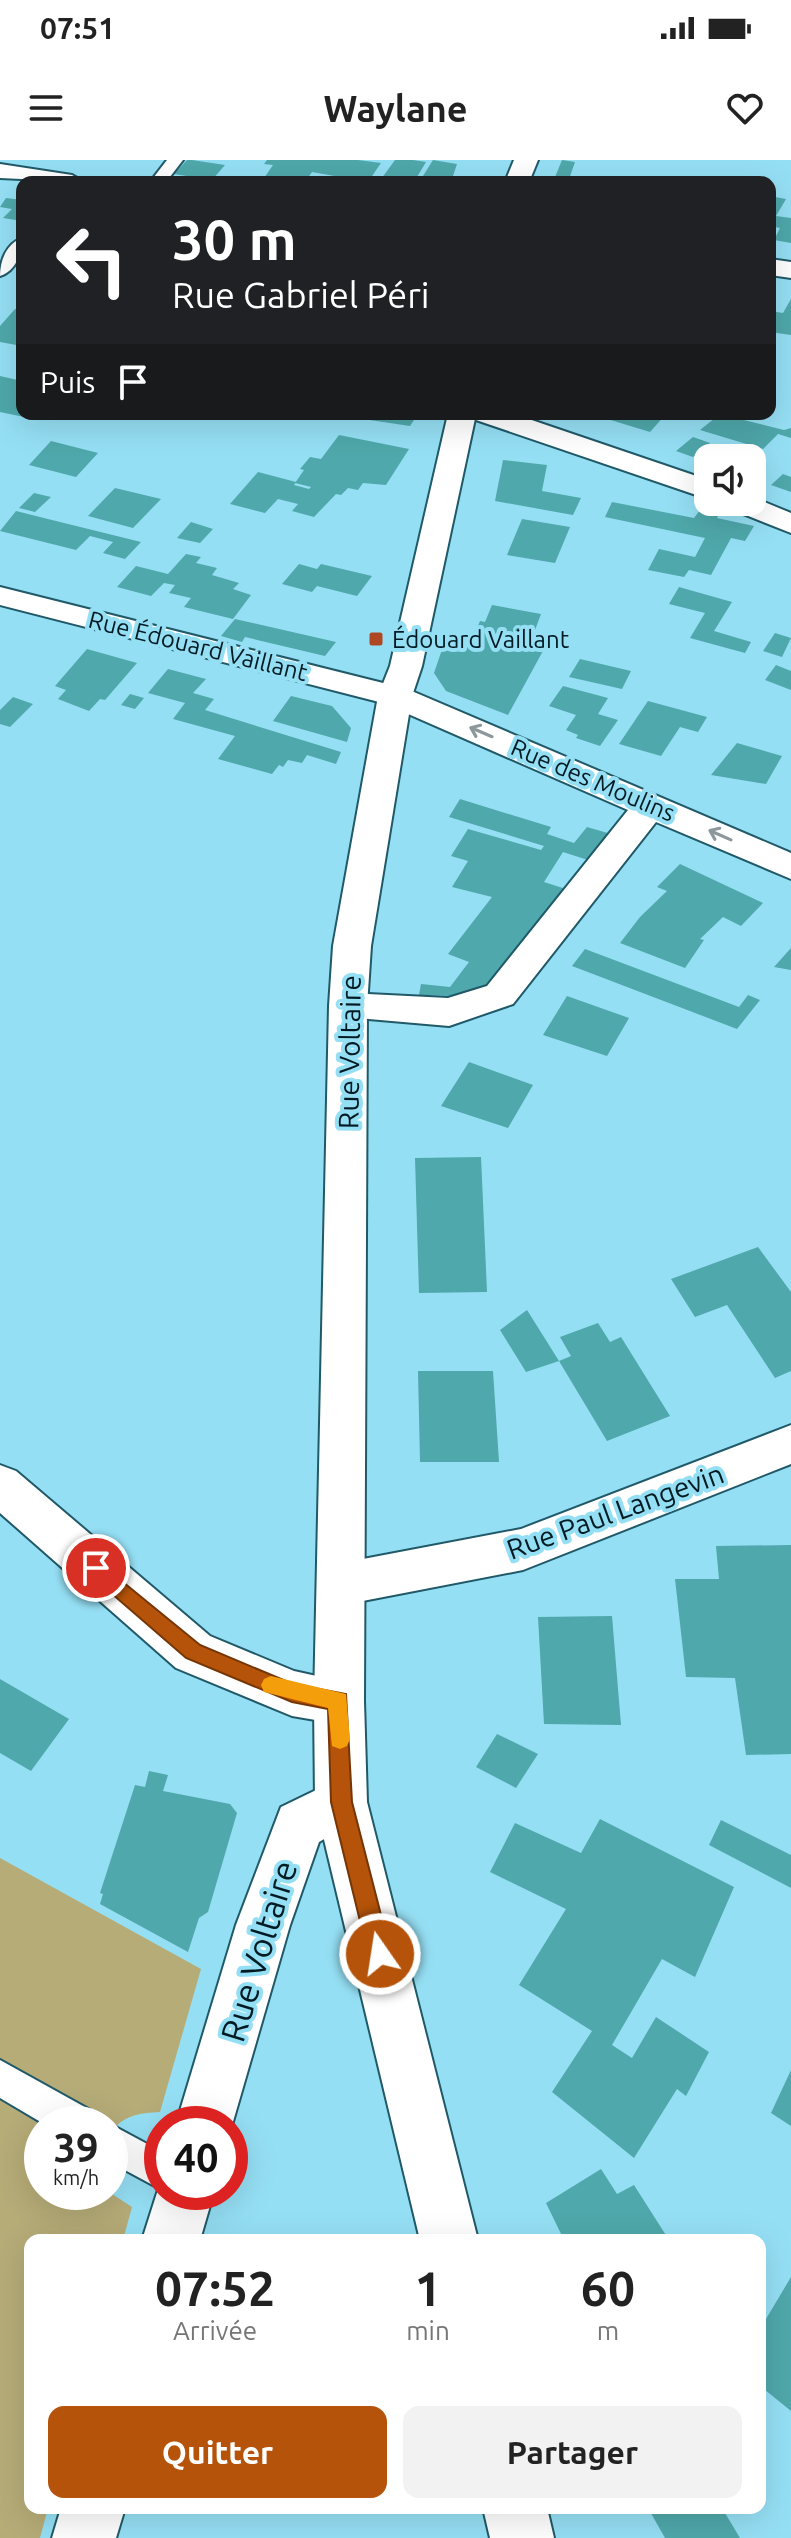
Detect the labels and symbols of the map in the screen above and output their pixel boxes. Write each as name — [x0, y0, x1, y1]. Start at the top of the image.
street label: Rue Édouard Vaillant — [86, 605, 311, 686]
place label: Édouard Vaillant — [392, 625, 570, 653]
marker: Édouard Vaillant — [367, 630, 385, 648]
one-way arrow — [469, 724, 494, 739]
street label: Rue des Moulins — [507, 733, 679, 827]
one-way arrow — [708, 827, 732, 842]
street label: Rue Voltaire — [332, 975, 366, 1129]
street label: Rue Paul Langevin — [502, 1457, 728, 1565]
pin — [62, 1534, 130, 1602]
street label: Rue Voltaire — [212, 1856, 304, 2046]
position arrow — [338, 1912, 422, 1996]
speed limit sign: 40 — [144, 2106, 248, 2210]

